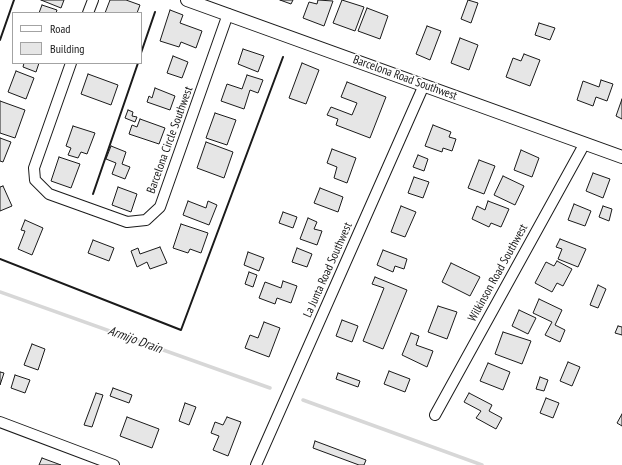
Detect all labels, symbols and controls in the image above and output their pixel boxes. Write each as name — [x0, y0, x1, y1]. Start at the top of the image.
legend — [12, 12, 142, 64]
text: Road — [50, 21, 70, 36]
text: Building — [50, 41, 85, 56]
street label: Barcelona Road Southwest — [351, 52, 459, 104]
street label: Barcelona Circle Southwest — [144, 85, 196, 195]
street label: La Junta Road Southwest — [301, 220, 355, 320]
street label: Wilkinson Road Southwest — [465, 222, 531, 324]
water label: Armijo Drain — [106, 323, 164, 357]

